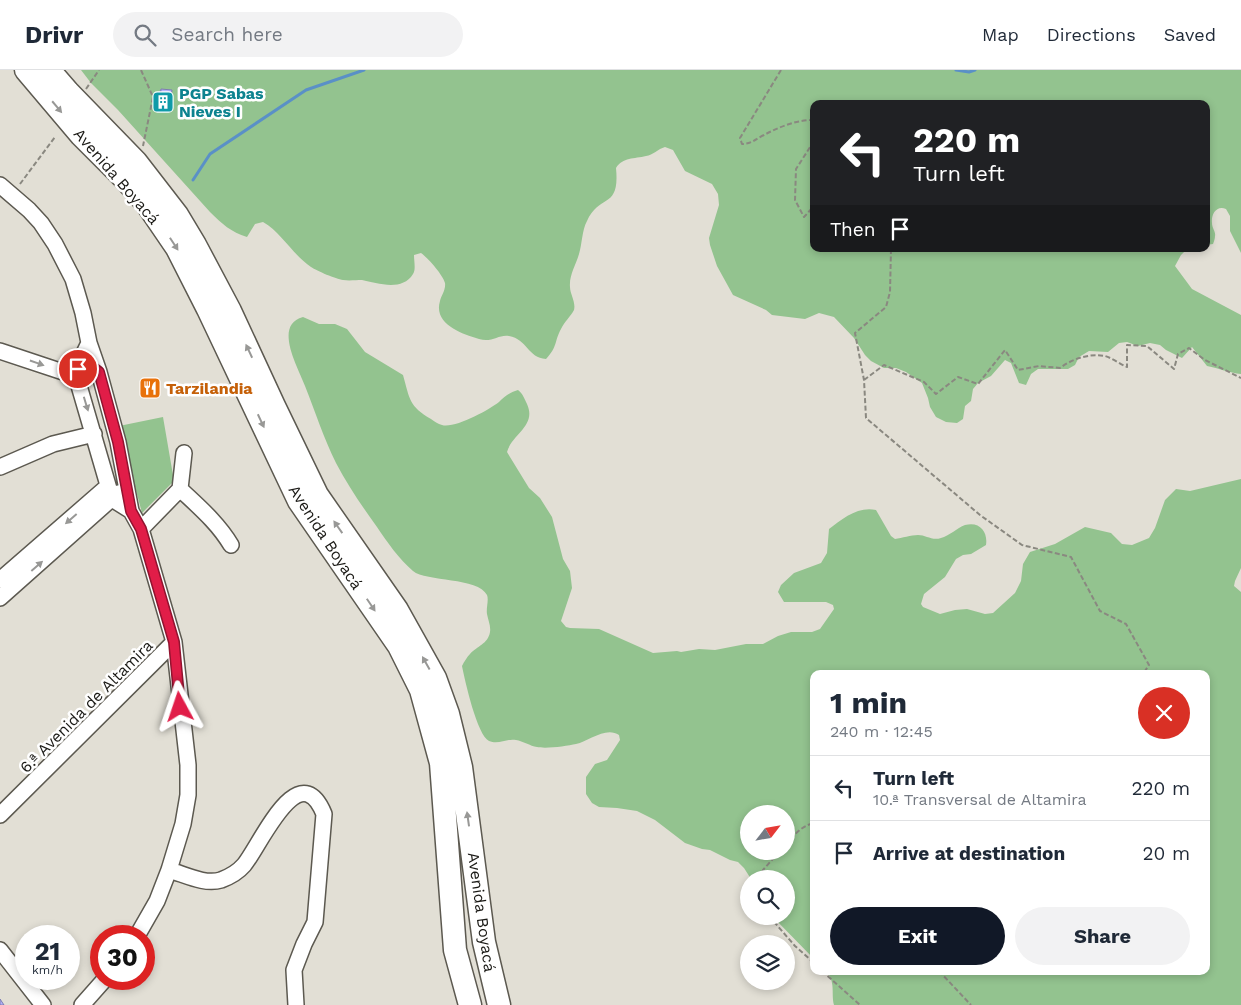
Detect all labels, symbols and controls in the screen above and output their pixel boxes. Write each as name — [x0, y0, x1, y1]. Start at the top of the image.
search box — [113, 12, 463, 57]
text: Drivr — [25, 21, 83, 49]
icon: search — [131, 21, 159, 49]
text: Search here — [171, 23, 283, 46]
text: Map — [982, 24, 1019, 45]
text: Directions — [1047, 24, 1136, 45]
text: Saved — [1164, 24, 1216, 45]
place label: PGP Sabas Nieves I — [179, 84, 264, 121]
building icon: PGP Sabas Nieves I — [151, 90, 175, 114]
one-way arrow — [52, 101, 63, 114]
text: 220 m — [913, 119, 1020, 161]
icon: left — [830, 120, 895, 185]
street label: Avenida Boyacá — [70, 124, 163, 228]
text: Turn left — [913, 161, 1005, 186]
icon: arrive — [886, 215, 914, 243]
text: Then — [830, 218, 876, 241]
one-way arrow — [169, 237, 179, 250]
one-way arrow — [244, 344, 252, 358]
pin — [57, 348, 99, 390]
icon: arrive — [64, 355, 92, 383]
one-way arrow — [30, 360, 45, 367]
restaurant icon: Tarzilandia — [138, 376, 162, 400]
place label: Tarzilandia — [166, 379, 253, 398]
one-way arrow — [82, 397, 90, 412]
one-way arrow — [257, 414, 265, 428]
street label: Avenida Boyacá — [285, 481, 366, 593]
one-way arrow — [65, 513, 78, 524]
one-way arrow — [333, 520, 343, 534]
one-way arrow — [30, 560, 43, 571]
one-way arrow — [366, 598, 376, 612]
street label: 6.ª Avenida de Altamira — [16, 636, 157, 777]
one-way arrow — [422, 656, 431, 670]
position arrow — [153, 680, 205, 732]
text: 1 min — [830, 685, 907, 720]
button: close — [1138, 687, 1190, 739]
text: 240 m · 12:45 — [830, 722, 933, 741]
text: Turn left — [873, 767, 954, 790]
icon: left — [830, 774, 858, 802]
text: 220 m — [1131, 777, 1190, 800]
text: 10.ª Transversal de Altamira — [873, 790, 1087, 809]
north arrow — [740, 805, 795, 860]
map controls — [740, 805, 795, 990]
one-way arrow — [464, 811, 472, 827]
icon: arrive — [830, 839, 858, 867]
text: Arrive at destination — [873, 842, 1065, 865]
text: 20 m — [1143, 842, 1190, 865]
street label: Avenida Boyacá — [464, 851, 499, 973]
button: search — [740, 870, 795, 925]
button: Exit — [830, 907, 1005, 965]
button: Share — [1015, 907, 1190, 965]
speed limit sign: 30 — [90, 925, 155, 990]
button: layers — [740, 935, 795, 990]
text: 21 — [35, 937, 60, 966]
text: km/h — [32, 963, 63, 977]

